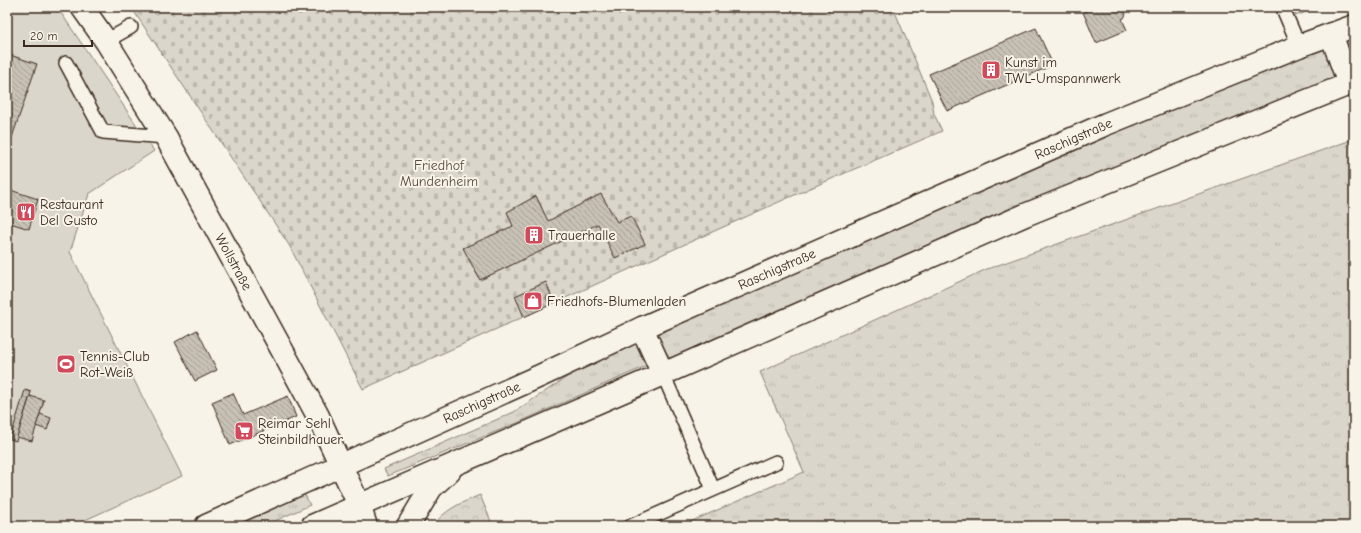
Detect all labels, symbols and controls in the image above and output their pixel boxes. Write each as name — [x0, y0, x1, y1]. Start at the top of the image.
scale bar — [24, 22, 92, 48]
text: 20 m — [30, 29, 58, 43]
place label: Kunst im TWL-Umspannwerk — [1005, 54, 1121, 87]
building icon: Kunst im TWL-Umspannwerk — [980, 59, 1002, 81]
street label: Raschigstraße — [1032, 114, 1114, 163]
park label: Friedhof Mundenheim — [400, 157, 478, 190]
place label: Restaurant Del Gusto — [40, 196, 104, 229]
restaurant icon: Restaurant Del Gusto — [15, 201, 37, 223]
building icon: Trauerhalle — [523, 224, 545, 246]
place label: Trauerhalle — [548, 227, 615, 244]
street label: Wollstraße — [212, 231, 256, 293]
street label: Raschigstraße — [735, 244, 818, 293]
shop icon: Friedhofs-Blumenladen — [522, 290, 544, 312]
place label: Friedhofs-Blumenladen — [547, 293, 686, 310]
place label: Tennis-Club Rot-Weiß — [80, 348, 150, 381]
sports icon: Tennis-Club Rot-Weiß — [55, 353, 77, 375]
street label: Raschigstraße — [440, 377, 523, 427]
place label: Reimar Sehl Steinbildhauer — [258, 415, 343, 448]
supermarket icon: Reimar Sehl Steinbildhauer — [233, 420, 255, 442]

